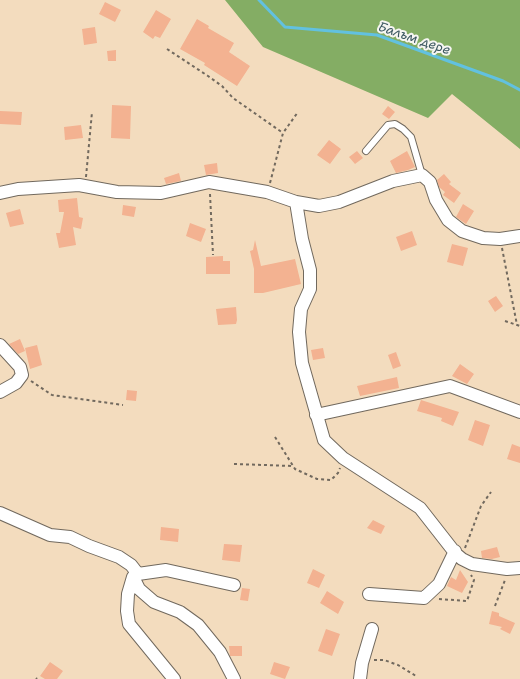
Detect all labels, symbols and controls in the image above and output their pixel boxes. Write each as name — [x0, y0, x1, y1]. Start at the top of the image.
water label: Балъм дере — [376, 19, 452, 59]

